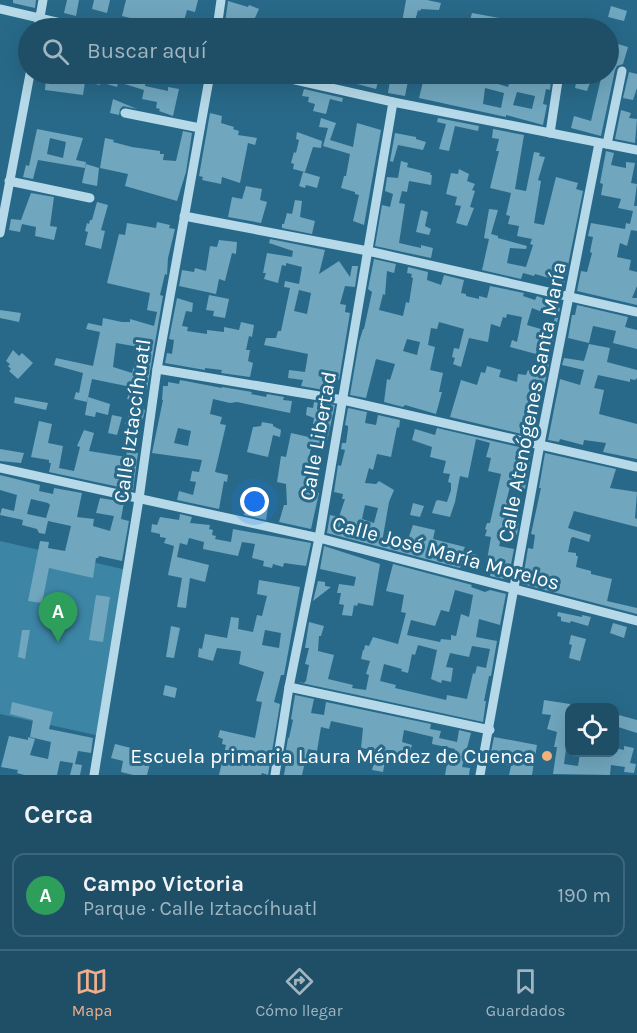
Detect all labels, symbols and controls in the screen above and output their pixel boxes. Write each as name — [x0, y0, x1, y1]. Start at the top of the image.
search box — [18, 18, 619, 84]
icon: search — [39, 35, 72, 68]
text: Buscar aquí — [87, 38, 207, 64]
street label: Calle Atenógenes Santa María — [493, 260, 571, 544]
street label: Calle Iztaccíhuatl — [109, 337, 155, 505]
street label: Calle Libertad — [295, 370, 341, 502]
your location — [240, 487, 269, 516]
street label: Calle José María Morelos — [330, 511, 562, 595]
pin: A — [38, 592, 78, 642]
map controls — [565, 703, 619, 757]
button: locate — [565, 703, 619, 757]
place label: Escuela primaria Laura Méndez de Cuenca — [130, 744, 535, 768]
marker: Escuela primaria Laura Méndez de Cuenca — [540, 749, 554, 763]
text: Cerca — [24, 799, 93, 830]
text: Campo Victoria — [83, 871, 244, 897]
text: A — [39, 884, 52, 907]
text: 190 m — [557, 884, 611, 907]
text: Parque · Calle Iztaccíhuatl — [83, 897, 317, 920]
tab: Mapa — [72, 965, 112, 1020]
tab: Cómo llegar — [256, 965, 342, 1020]
tab: Guardados — [486, 965, 565, 1020]

